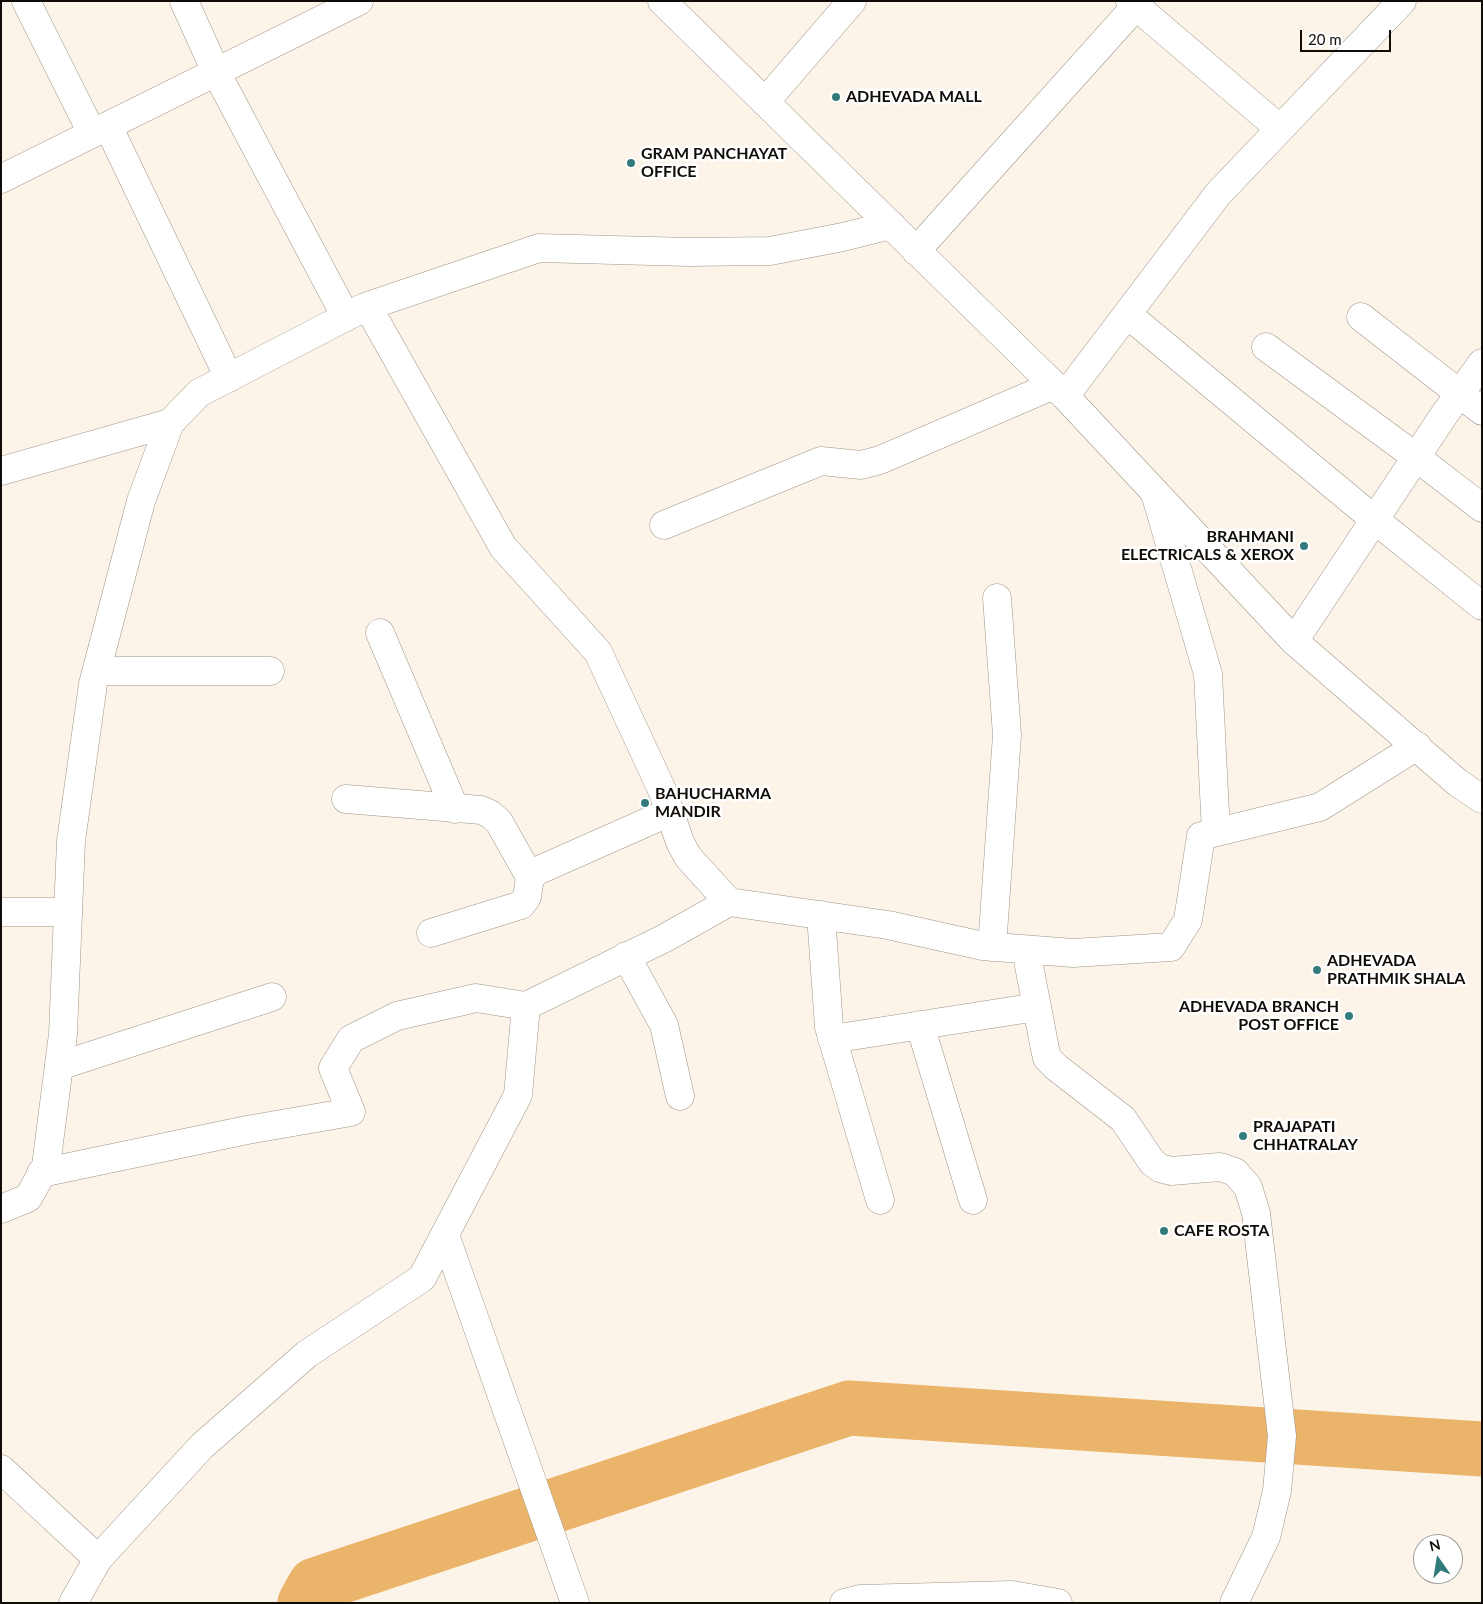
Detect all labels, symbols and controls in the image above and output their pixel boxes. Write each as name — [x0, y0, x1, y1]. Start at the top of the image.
scale bar — [1303, 20, 1394, 52]
text: 20 m — [1308, 30, 1342, 48]
place label: ADHEVADA MALL — [846, 87, 982, 107]
marker: ADHEVADA MALL — [830, 91, 842, 103]
place label: GRAM PANCHAYAT OFFICE — [641, 144, 787, 182]
marker: GRAM PANCHAYAT OFFICE — [625, 157, 637, 169]
place label: BRAHMANI ELECTRICALS & XEROX — [1121, 527, 1294, 565]
marker: BRAHMANI ELECTRICALS & XEROX — [1298, 540, 1310, 552]
place label: BAHUCHARMA MANDIR — [655, 784, 771, 822]
marker: BAHUCHARMA MANDIR — [639, 797, 651, 809]
place label: ADHEVADA PRATHMIK SHALA — [1327, 951, 1465, 989]
marker: ADHEVADA PRATHMIK SHALA — [1311, 964, 1323, 976]
place label: ADHEVADA BRANCH POST OFFICE — [1179, 997, 1339, 1035]
marker: ADHEVADA BRANCH POST OFFICE — [1343, 1010, 1355, 1022]
place label: PRAJAPATI CHHATRALAY — [1253, 1117, 1358, 1155]
marker: PRAJAPATI CHHATRALAY — [1237, 1130, 1249, 1142]
place label: CAFE ROSTA — [1174, 1221, 1269, 1241]
marker: CAFE ROSTA — [1158, 1225, 1170, 1237]
north arrow — [1413, 1534, 1463, 1584]
text: N — [1428, 1535, 1442, 1554]

